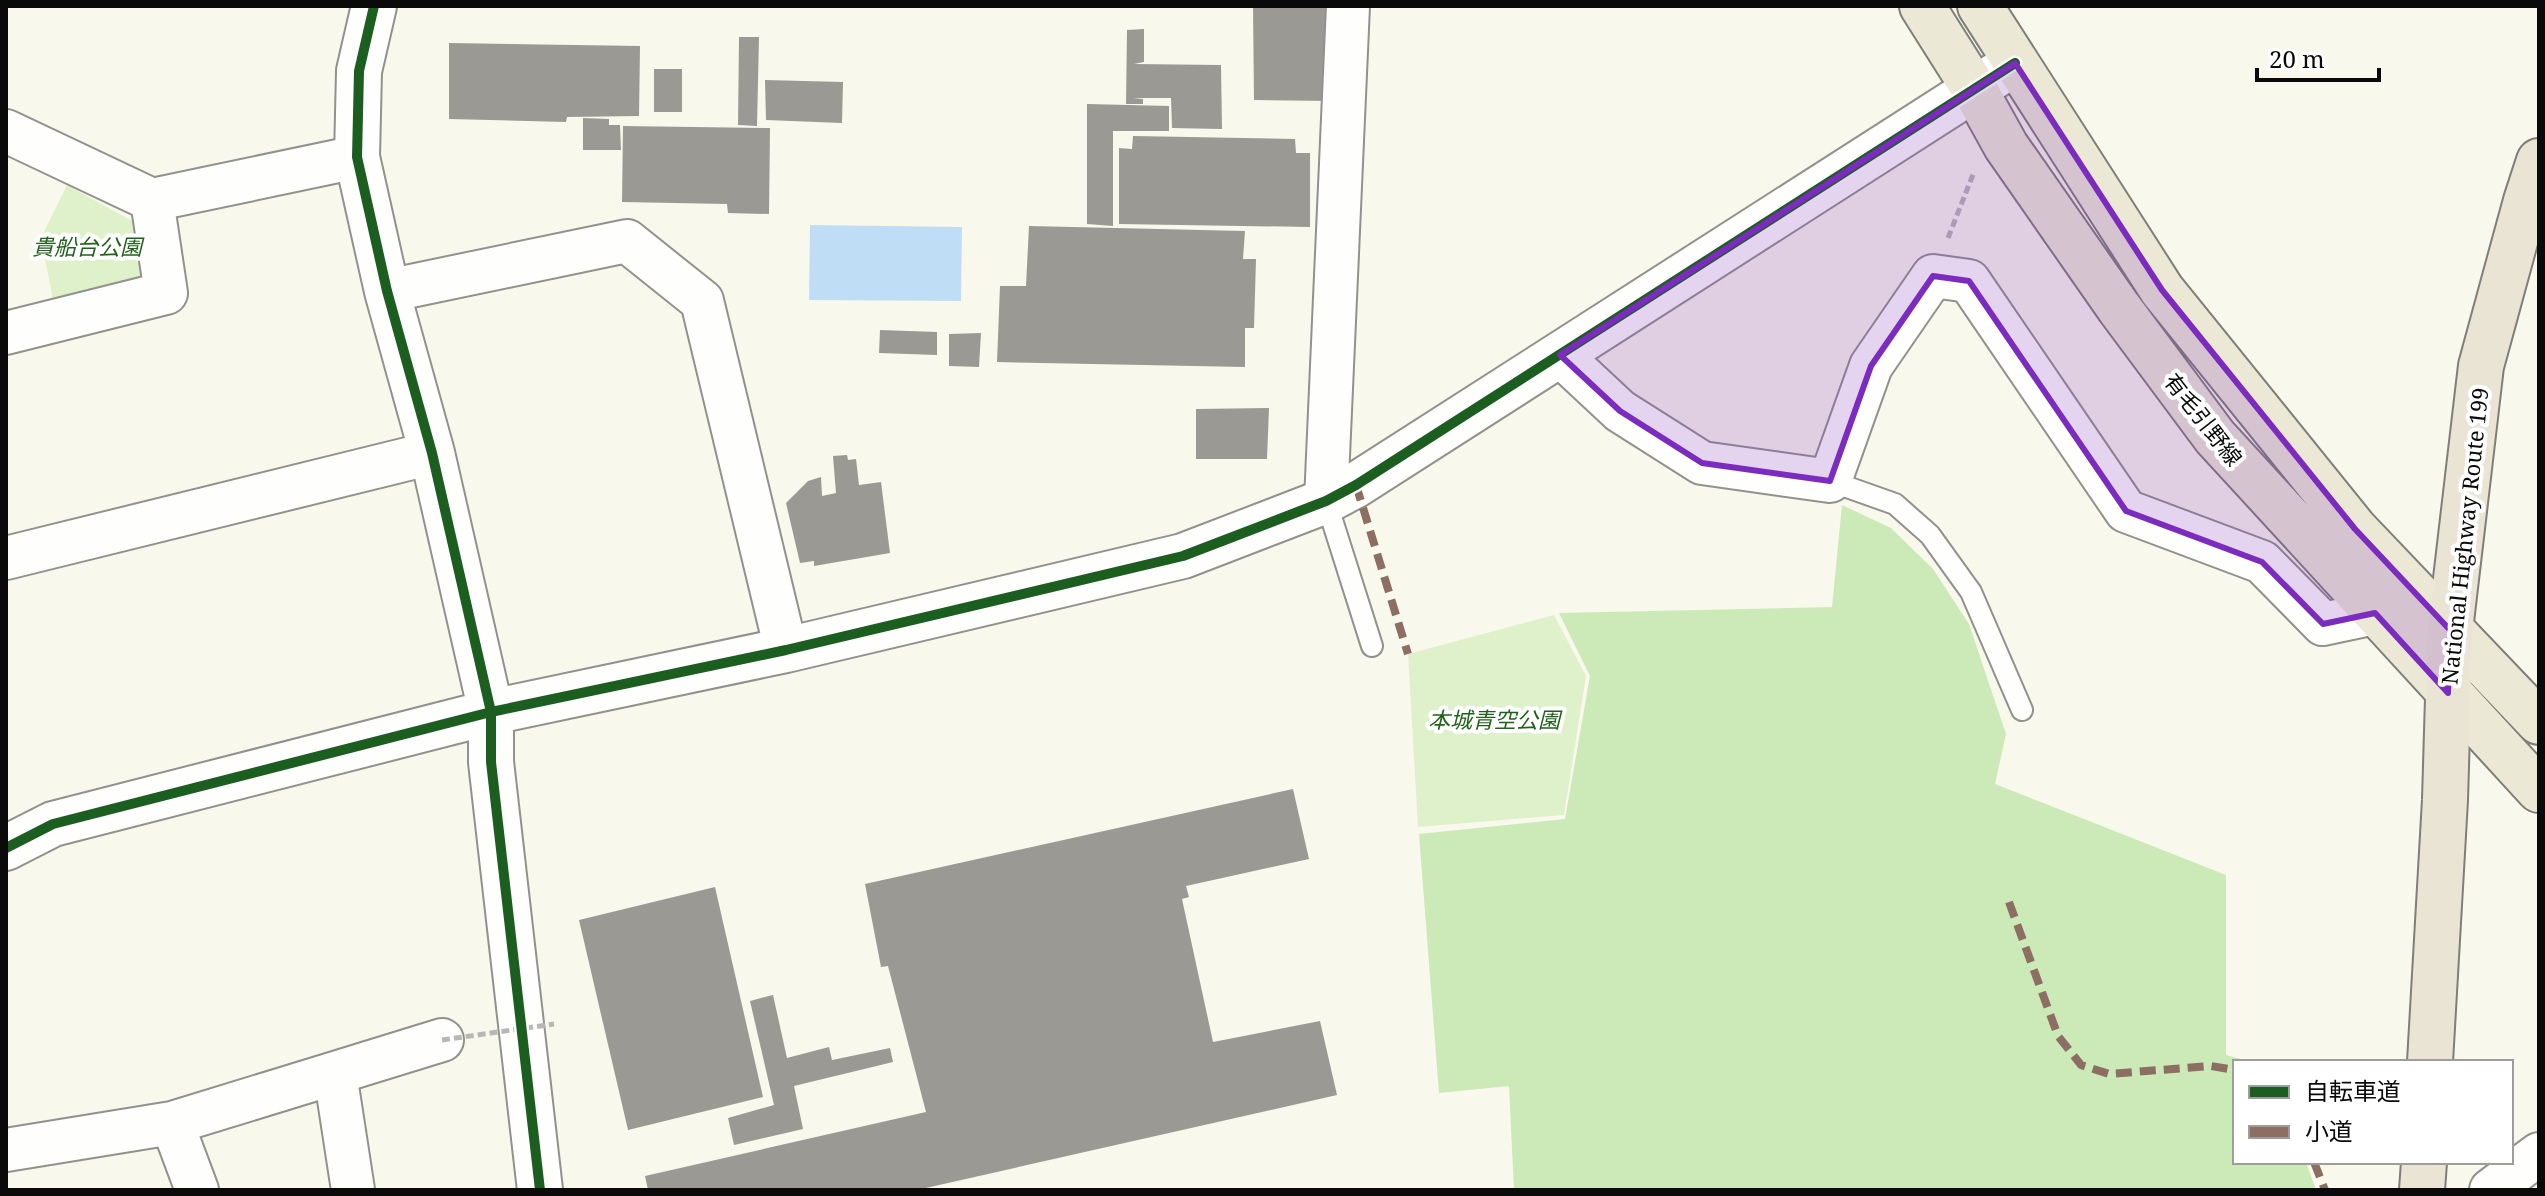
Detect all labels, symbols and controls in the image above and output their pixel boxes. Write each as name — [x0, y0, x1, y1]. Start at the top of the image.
scale bar — [2257, 32, 2379, 82]
text: 20 m — [2269, 42, 2325, 75]
park label: 貴船台公園 — [32, 231, 145, 261]
street label: 有毛引野線 — [2158, 366, 2250, 472]
street label: National Highway Route 199 — [2433, 386, 2495, 686]
park label: 本城青空公園 — [1428, 704, 1563, 734]
legend — [2233, 1060, 2513, 1164]
text: 自転車道 — [2305, 1074, 2401, 1107]
text: 小道 — [2305, 1114, 2353, 1147]

